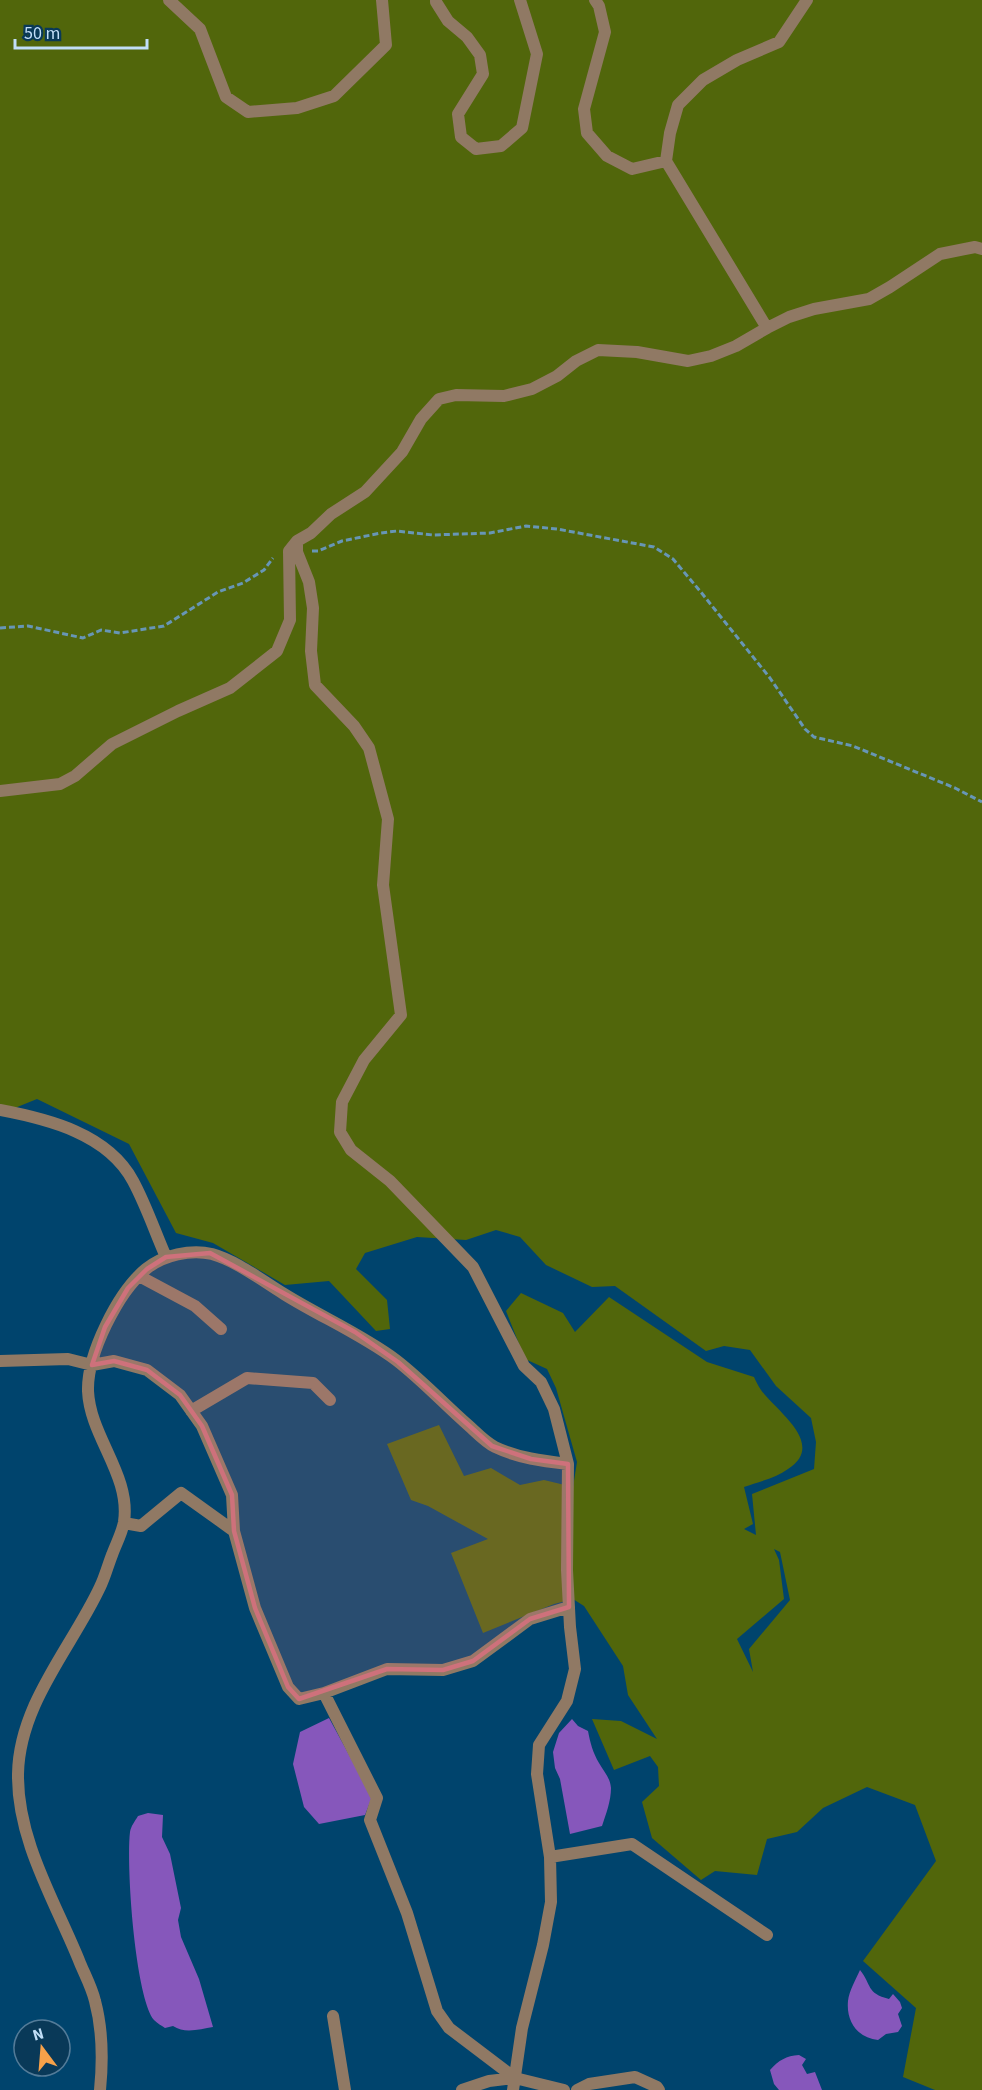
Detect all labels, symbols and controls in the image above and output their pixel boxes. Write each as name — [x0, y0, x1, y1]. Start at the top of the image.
scale bar — [15, 12, 147, 50]
text: 50 m — [24, 21, 60, 46]
north arrow — [12, 2018, 72, 2078]
text: N — [30, 2023, 46, 2047]

